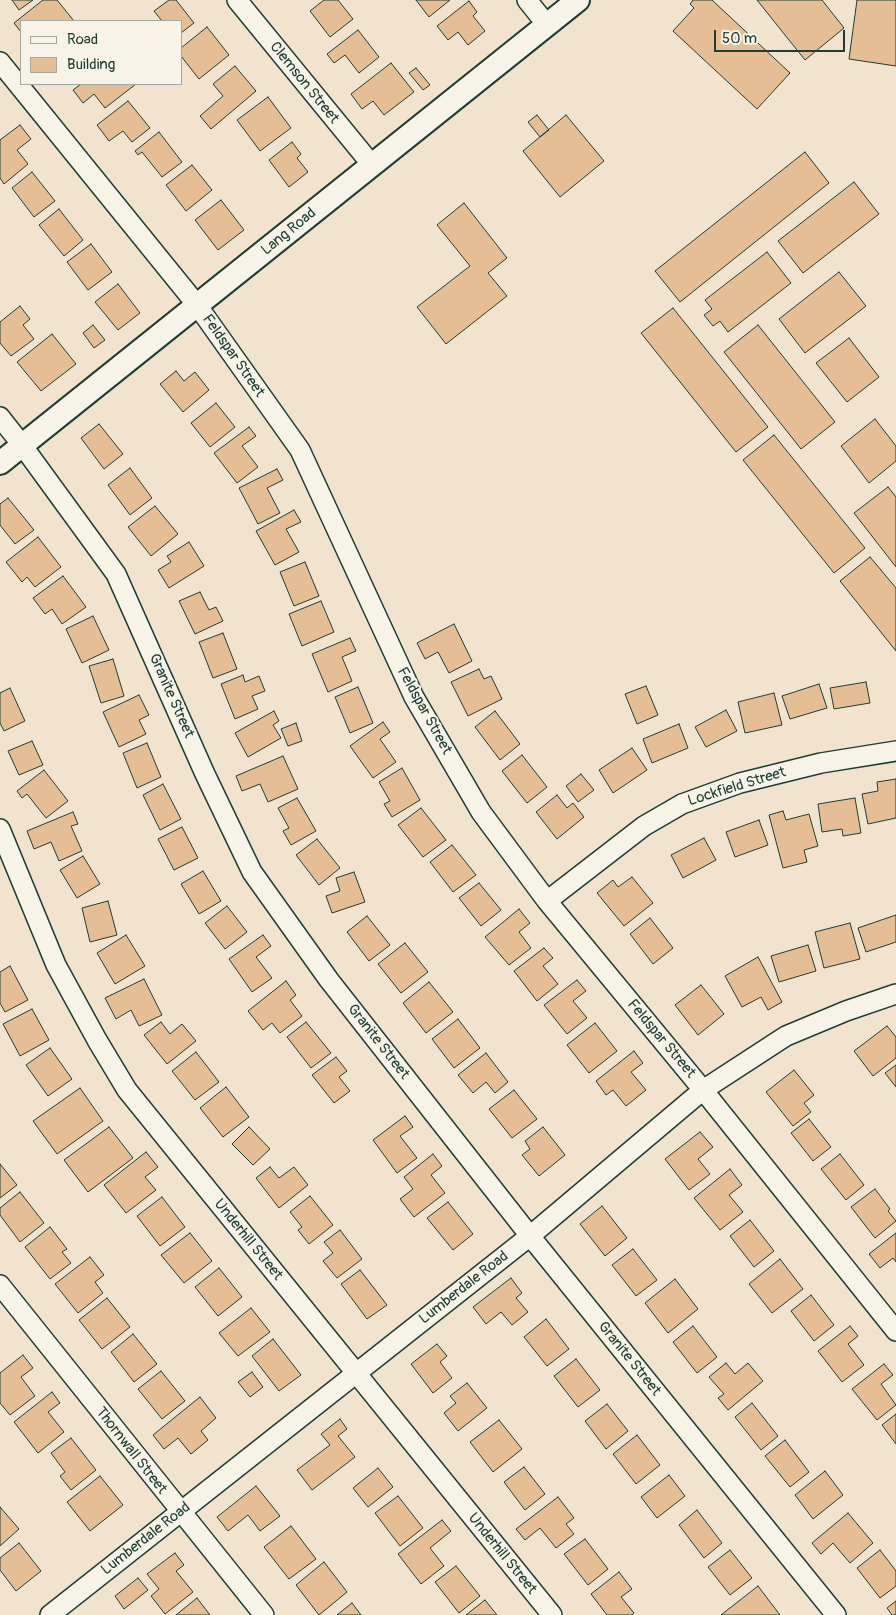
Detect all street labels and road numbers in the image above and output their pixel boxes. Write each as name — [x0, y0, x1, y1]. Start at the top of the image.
street label: Clemson Street — [265, 38, 343, 128]
street label: Lang Road — [258, 204, 320, 260]
street label: Feldspar Street — [198, 311, 268, 401]
street label: Granite Street — [144, 651, 198, 741]
street label: Feldspar Street — [393, 664, 455, 758]
street label: Lockfield Street — [686, 764, 788, 810]
street label: Feldspar Street — [623, 996, 699, 1082]
street label: Granite Street — [343, 1001, 413, 1083]
street label: Underhill Street — [210, 1196, 286, 1284]
street label: Lumberdale Road — [416, 1248, 512, 1328]
street label: Granite Street — [594, 1318, 664, 1400]
street label: Thornwall Street — [91, 1404, 171, 1498]
street label: Lumberdale Road — [98, 1499, 194, 1579]
street label: Underhill Street — [464, 1510, 540, 1598]

